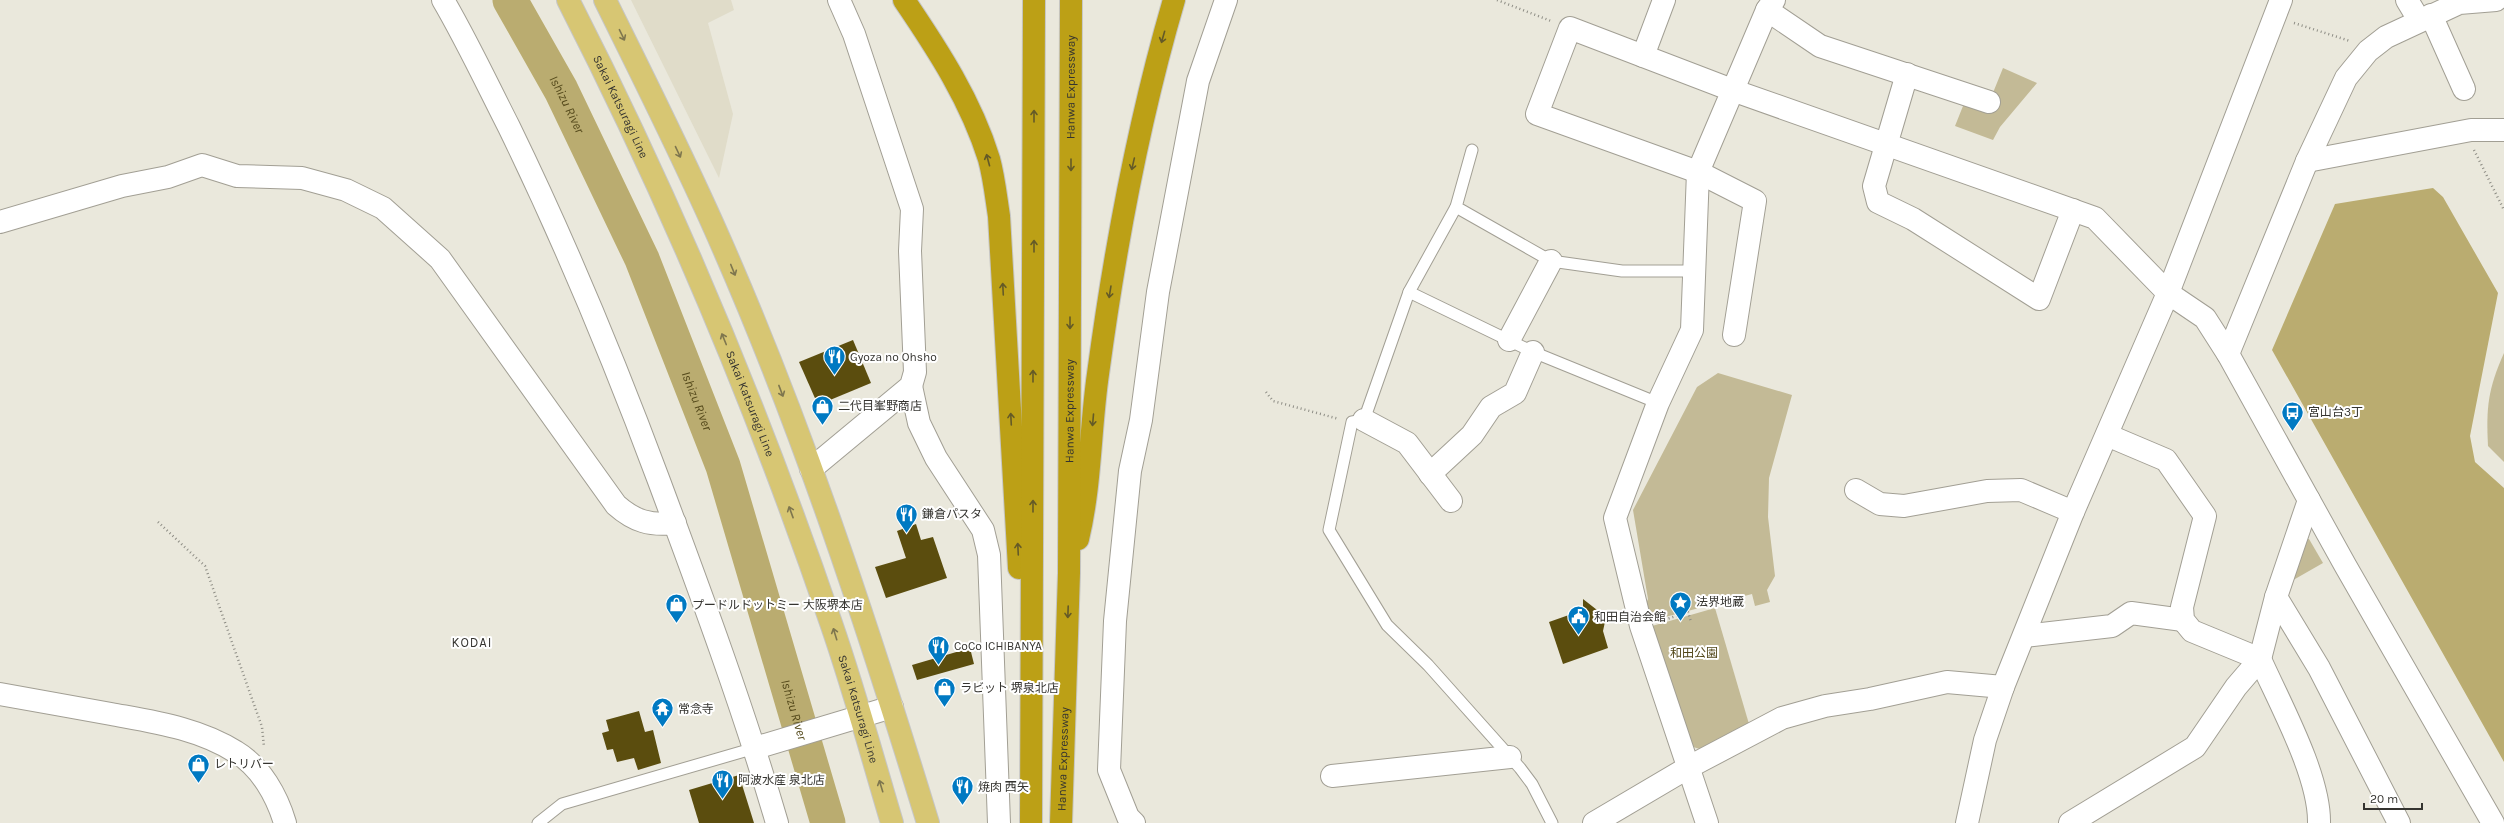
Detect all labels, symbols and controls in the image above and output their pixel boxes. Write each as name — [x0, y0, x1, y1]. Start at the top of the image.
one-way arrow — [619, 29, 626, 41]
one-way arrow — [1159, 31, 1166, 44]
street label: Hanwa Expressway — [1064, 35, 1078, 139]
street label: Sakai Katsuragi Line — [590, 53, 651, 160]
water label: Ishizu River — [547, 73, 588, 136]
one-way arrow — [1030, 110, 1038, 123]
one-way arrow — [675, 146, 682, 158]
one-way arrow — [984, 154, 992, 167]
one-way arrow — [1128, 157, 1136, 170]
one-way arrow — [1067, 158, 1075, 171]
one-way arrow — [1030, 240, 1038, 253]
one-way arrow — [729, 264, 737, 276]
one-way arrow — [1000, 283, 1007, 296]
one-way arrow — [1106, 285, 1114, 298]
one-way arrow — [1066, 316, 1074, 329]
one-way arrow — [720, 333, 727, 345]
restaurant icon: Gyoza no Ohsho — [822, 344, 848, 377]
street label: Sakai Katsuragi Line — [723, 349, 777, 458]
place label: Gyoza no Ohsho — [850, 350, 937, 364]
street label: Hanwa Expressway — [1062, 359, 1077, 463]
water label: Ishizu River — [679, 369, 716, 433]
one-way arrow — [1029, 370, 1037, 383]
one-way arrow — [778, 384, 786, 396]
shop icon: 二代目峯野商店 — [809, 393, 835, 426]
place label: 二代目峯野商店 — [838, 399, 922, 413]
bus stop icon: 宮山台3丁 — [2279, 399, 2305, 432]
place label: 宮山台3丁 — [2308, 405, 2363, 419]
one-way arrow — [1007, 413, 1014, 426]
one-way arrow — [1090, 414, 1097, 427]
one-way arrow — [1029, 500, 1037, 513]
restaurant icon: 鎌倉パスタ — [893, 501, 919, 534]
one-way arrow — [786, 507, 794, 519]
place label: 鎌倉パスタ — [922, 507, 982, 521]
one-way arrow — [1014, 543, 1021, 556]
place icon: 法界地蔵 — [1667, 589, 1693, 622]
shop icon: プードルドットミー 大阪堺本店 — [663, 592, 689, 625]
place label: 法界地蔵 — [1696, 595, 1744, 609]
place label: プードルドットミー 大阪堺本店 — [692, 598, 863, 612]
public building icon: 和田自治会館 — [1566, 604, 1592, 637]
one-way arrow — [1064, 605, 1072, 618]
place label: 和田自治会館 — [1594, 610, 1666, 624]
one-way arrow — [831, 628, 838, 641]
restaurant icon: CoCo ICHIBANYA — [926, 633, 952, 666]
district label: KODAI — [452, 635, 492, 650]
place label: CoCo ICHIBANYA — [954, 639, 1042, 653]
park label: 和田公園 — [1670, 646, 1718, 660]
street label: Sakai Katsuragi Line — [835, 653, 881, 765]
shop icon: ラビット 堺泉北店 — [931, 675, 957, 708]
water label: Ishizu River — [779, 677, 811, 742]
place label: ラビット 堺泉北店 — [960, 681, 1059, 695]
temple icon: 常念寺 — [649, 696, 675, 729]
place label: 常念寺 — [678, 702, 714, 716]
street label: Hanwa Expressway — [1054, 706, 1072, 811]
shop icon: レトリバー — [185, 751, 211, 784]
place label: レトリバー — [214, 757, 274, 771]
restaurant icon: 阿波水産 泉北店 — [710, 767, 736, 800]
place label: 阿波水産 泉北店 — [738, 773, 825, 787]
restaurant icon: 焼肉 西矢 — [949, 774, 975, 807]
one-way arrow — [877, 779, 884, 792]
place label: 焼肉 西矢 — [978, 780, 1029, 794]
scale bar — [2364, 785, 2422, 811]
text: 20 m — [2370, 792, 2398, 806]

